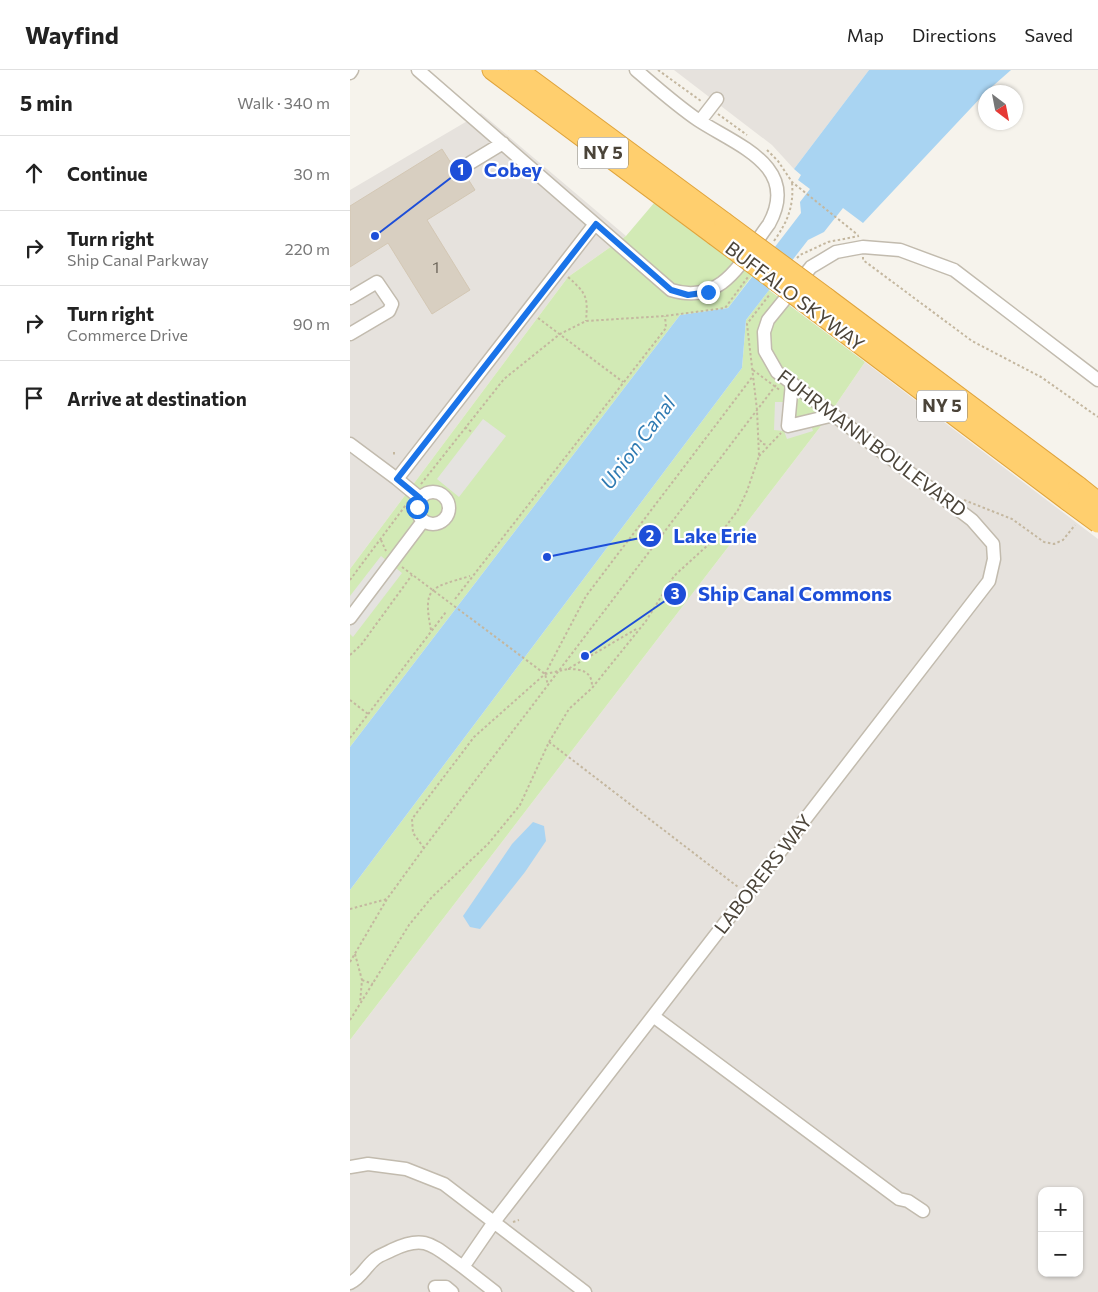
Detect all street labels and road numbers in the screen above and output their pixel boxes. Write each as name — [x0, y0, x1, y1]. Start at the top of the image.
road number: NY 5 — [578, 138, 628, 169]
street label: BUFFALO SKYWAY — [721, 236, 869, 355]
street label: FUHRMANN BOULEVARD — [773, 364, 971, 521]
road number: NY 5 — [917, 391, 967, 422]
street label: LABORERS WAY — [709, 809, 816, 938]

